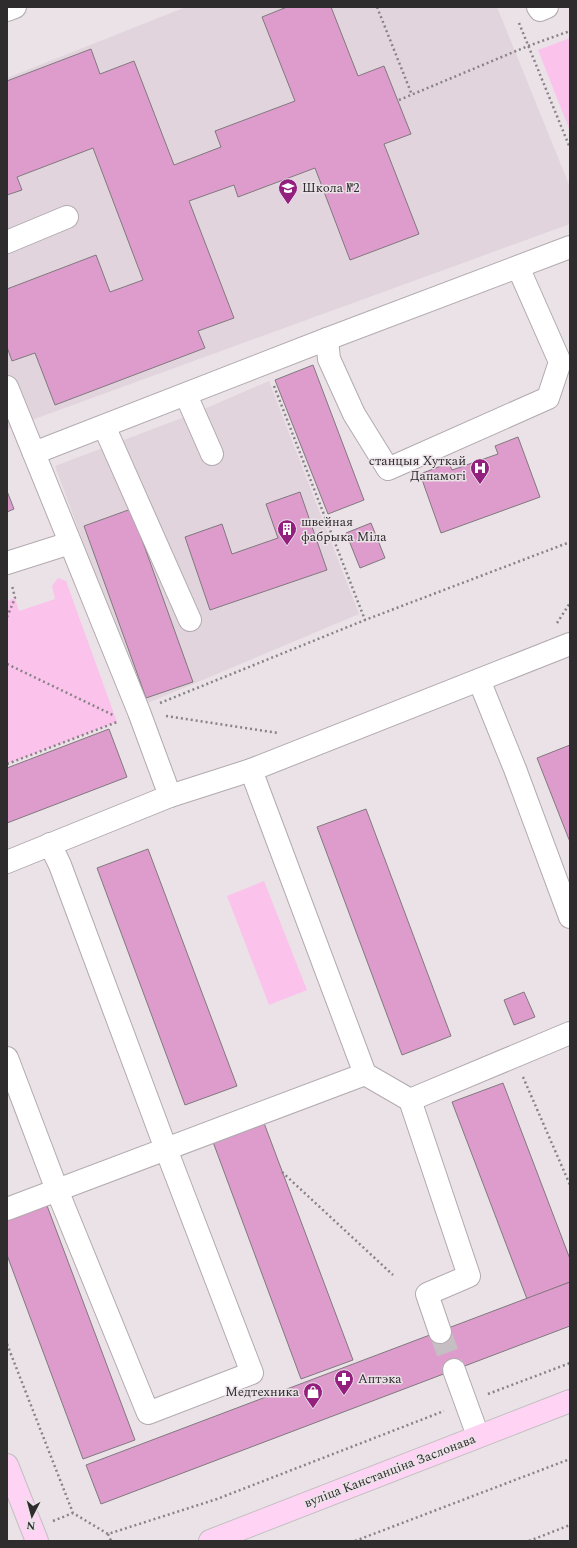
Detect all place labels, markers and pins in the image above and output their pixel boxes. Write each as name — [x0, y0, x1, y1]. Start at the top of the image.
school or university icon: Школа №2 — [277, 177, 299, 205]
place label: Школа №2 — [302, 178, 359, 198]
place label: станцыя Хуткай Дапамогі — [369, 451, 466, 486]
hospital icon: станцыя Хуткай Дапамогі — [469, 457, 491, 485]
place label: швейная фабрыка Міла — [301, 512, 387, 547]
building icon: швейная фабрыка Міла — [276, 518, 298, 546]
pharmacy icon: Аптэка — [333, 1368, 355, 1396]
place label: Аптэка — [358, 1369, 402, 1389]
shop icon: Медтехника — [302, 1381, 324, 1409]
place label: Медтехника — [225, 1382, 300, 1402]

